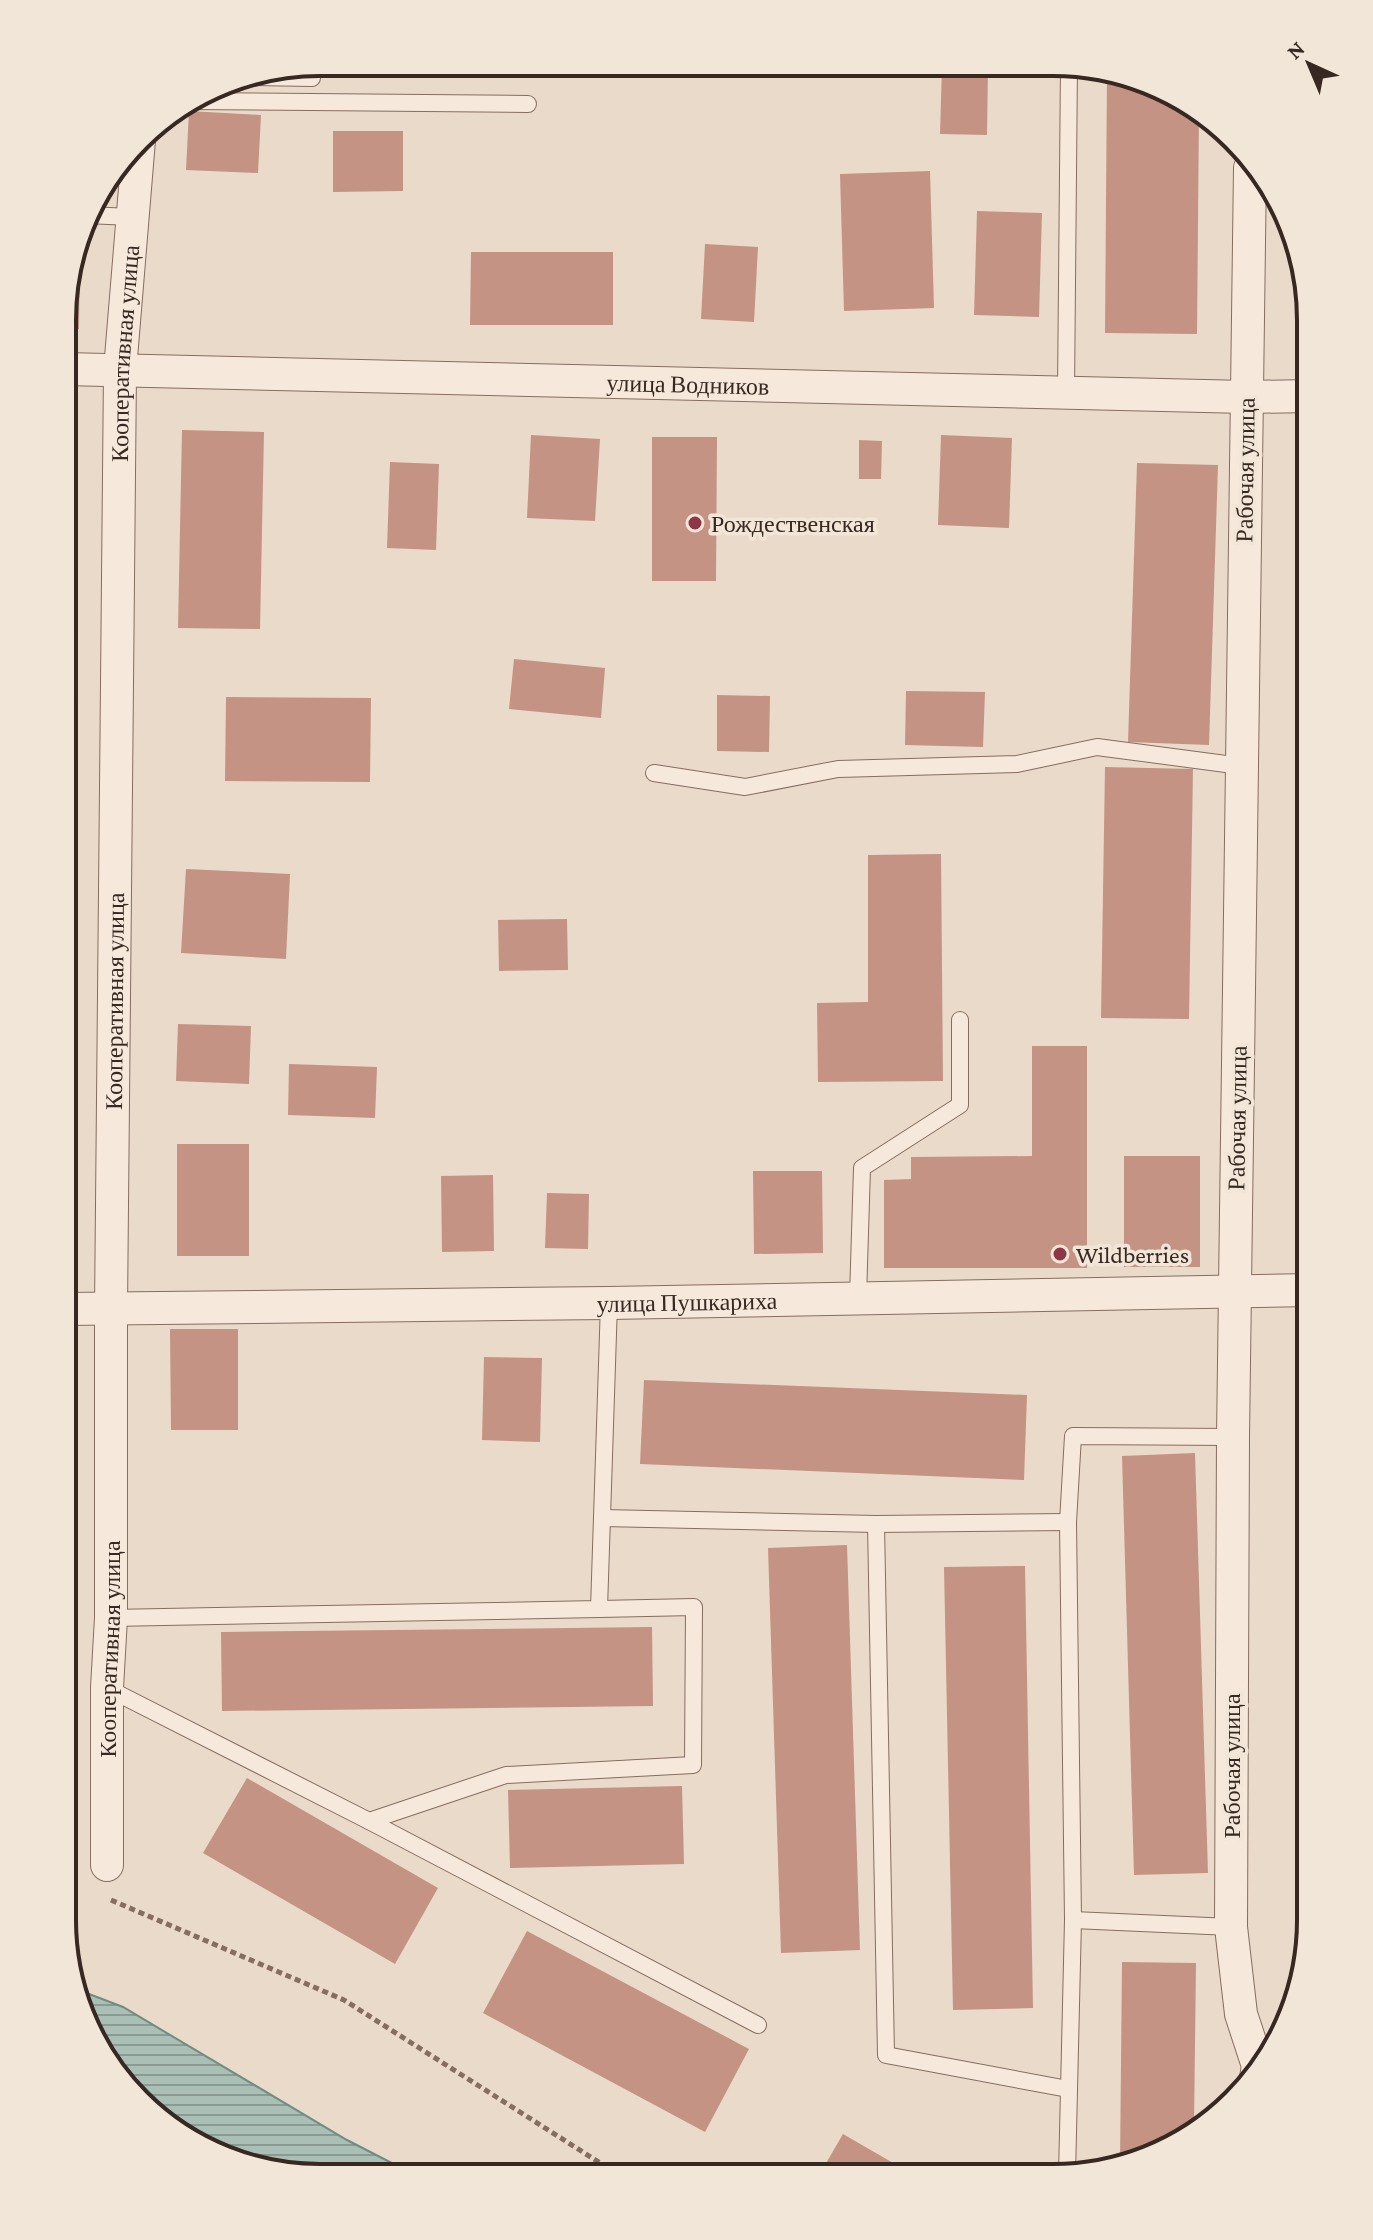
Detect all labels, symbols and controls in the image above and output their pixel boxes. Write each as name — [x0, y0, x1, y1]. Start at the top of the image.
north arrow — [1269, 24, 1349, 104]
text: N — [1281, 36, 1310, 64]
street label: Кооперативная улица — [106, 243, 144, 462]
street label: улица Водников — [606, 368, 770, 399]
street label: Рабочая улица — [1230, 397, 1260, 543]
place label: Рождественская — [711, 510, 875, 537]
marker: Рождественская — [686, 514, 704, 532]
street label: Кооперативная улица — [99, 892, 128, 1110]
street label: Рабочая улица — [1222, 1045, 1252, 1191]
place label: Wildberries — [1076, 1241, 1189, 1268]
marker: Wildberries — [1051, 1245, 1069, 1263]
street label: улица Пушкариха — [596, 1286, 778, 1317]
street label: Кооперативная улица — [94, 1540, 125, 1758]
street label: Рабочая улица — [1218, 1693, 1245, 1839]

